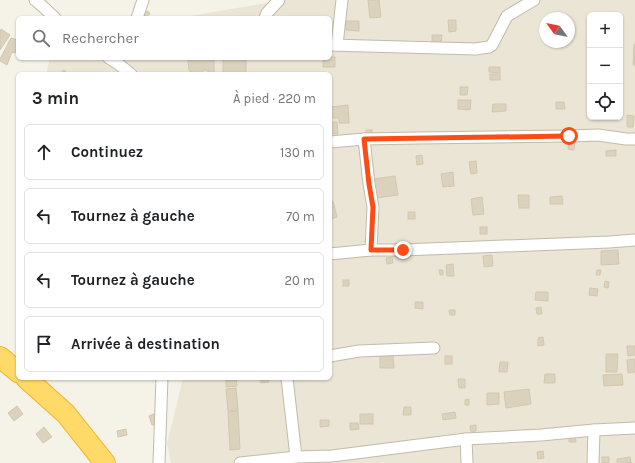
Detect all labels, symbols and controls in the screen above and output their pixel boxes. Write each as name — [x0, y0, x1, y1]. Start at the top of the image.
north arrow — [539, 12, 575, 48]
map controls — [587, 12, 623, 120]
button: + — [587, 12, 623, 48]
search box — [16, 16, 332, 60]
icon: search — [30, 27, 52, 49]
text: Rechercher — [62, 29, 139, 47]
button: − — [587, 48, 623, 84]
button: locate — [587, 84, 623, 120]
text: 3 min — [32, 88, 79, 108]
text: À pied · 220 m — [233, 91, 316, 106]
route start — [560, 127, 578, 145]
icon: ahead — [33, 141, 55, 163]
text: Continuez — [71, 143, 143, 161]
text: 130 m — [280, 145, 315, 160]
icon: left — [33, 205, 55, 227]
text: Tournez à gauche — [71, 207, 195, 225]
text: 70 m — [286, 209, 315, 224]
route end — [394, 241, 412, 259]
icon: left — [33, 269, 55, 291]
text: Tournez à gauche — [71, 271, 195, 289]
text: 20 m — [285, 273, 315, 288]
icon: arrive — [33, 333, 55, 355]
text: Arrivée à destination — [71, 335, 220, 353]

